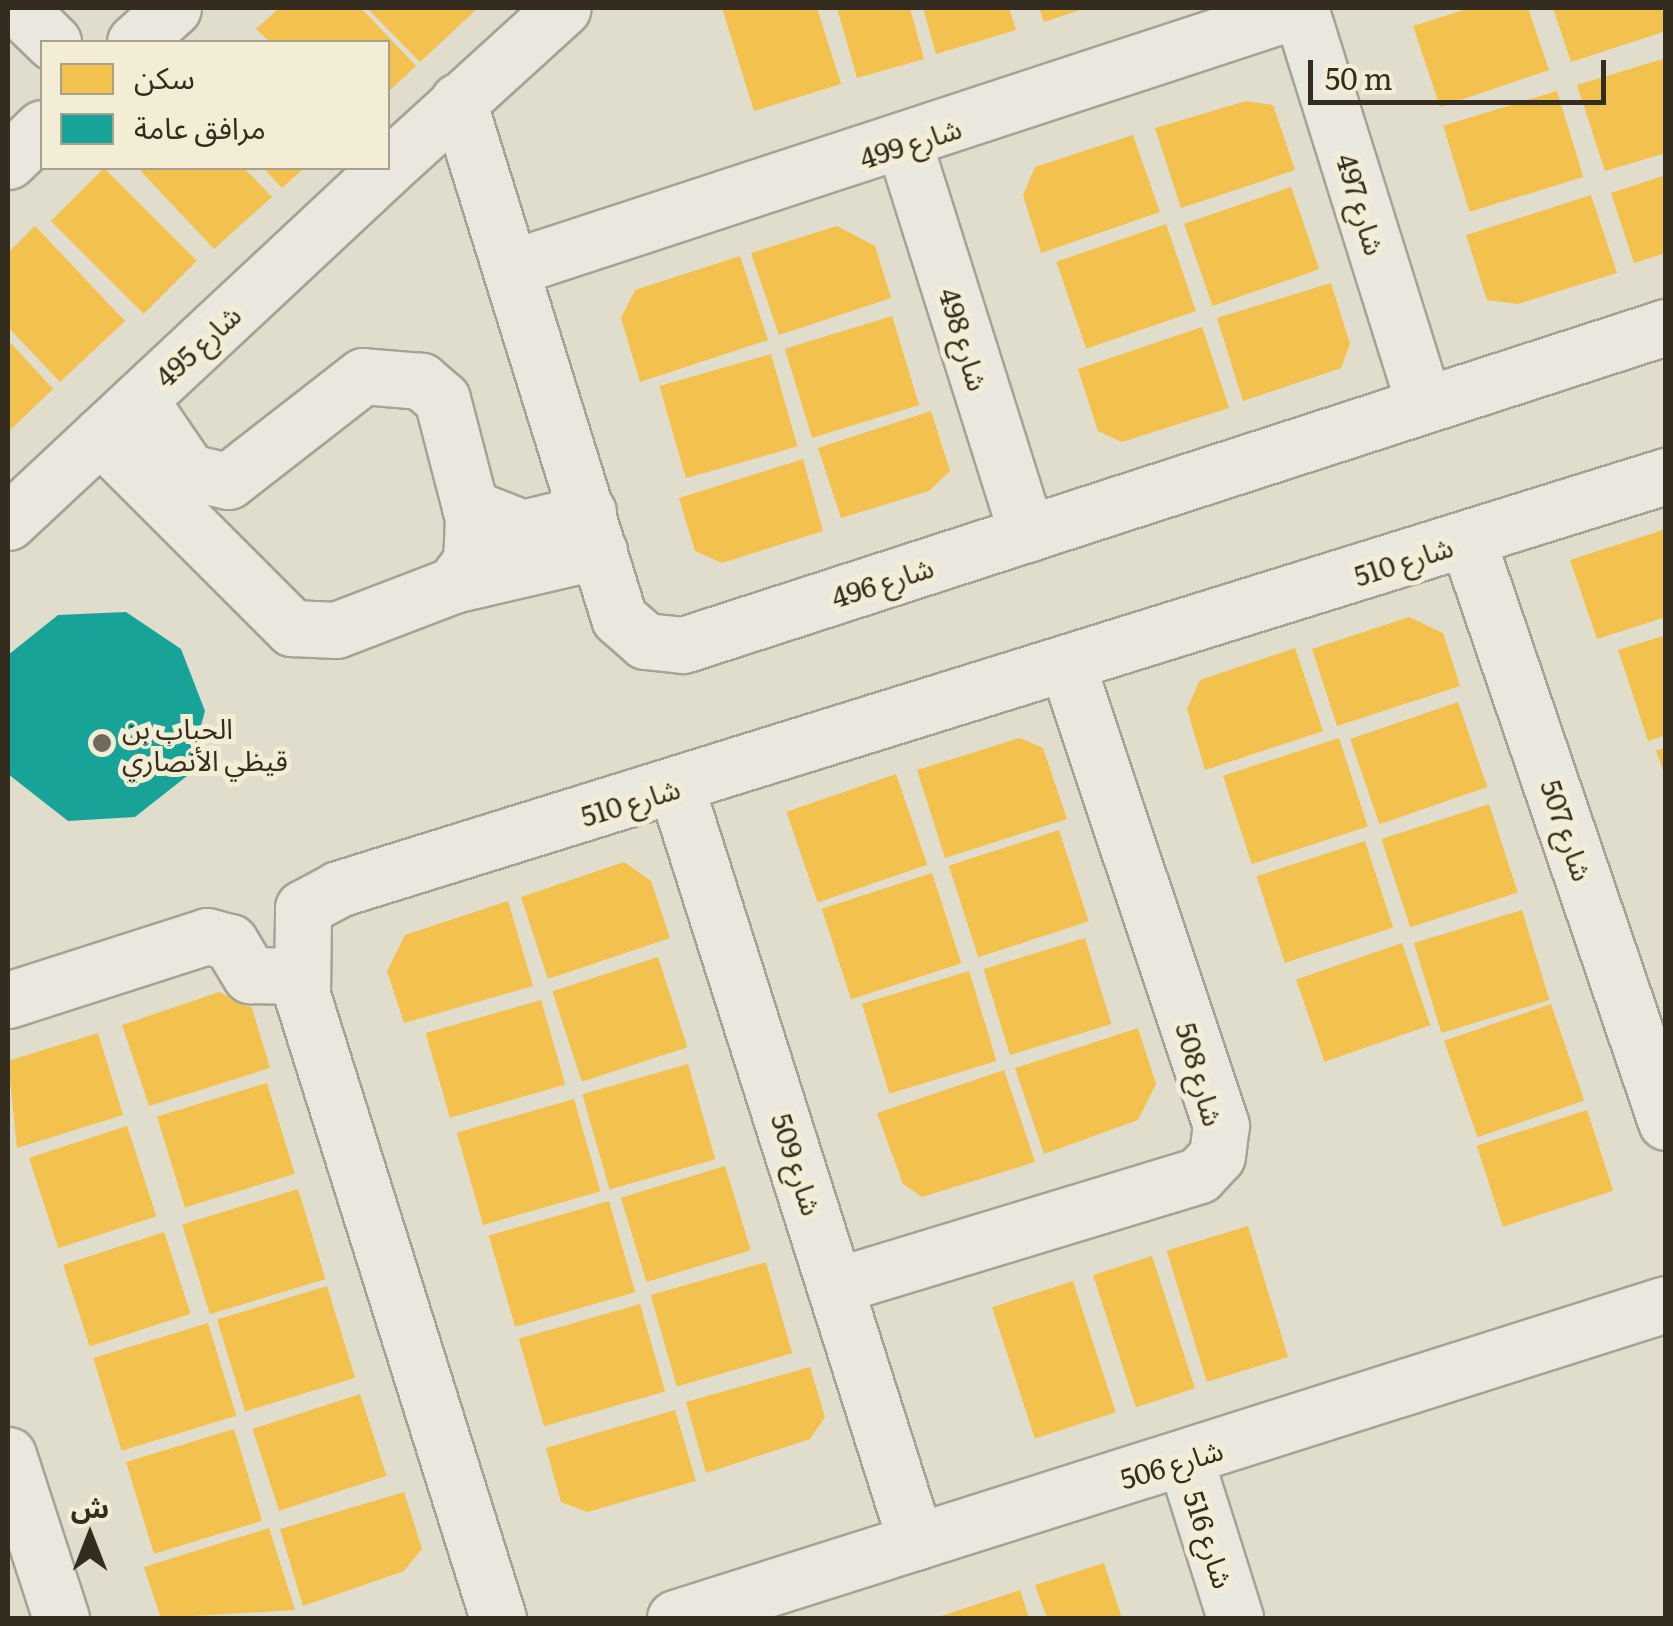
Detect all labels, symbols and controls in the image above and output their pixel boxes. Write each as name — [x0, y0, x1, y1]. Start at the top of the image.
legend — [40, 40, 390, 170]
scale bar — [1313, 40, 1610, 102]
text: سكن — [134, 54, 195, 98]
text: 50 m — [1325, 55, 1393, 99]
text: مرافق عامة — [134, 104, 266, 148]
street label: شارع 499 — [855, 110, 965, 174]
street label: شارع 497 — [1331, 149, 1393, 259]
street label: شارع 498 — [933, 284, 997, 394]
street label: شارع 495 — [147, 297, 247, 393]
street label: شارع 510 — [1349, 528, 1457, 592]
street label: شارع 496 — [827, 549, 937, 613]
place label: الحباب بن قيظي الأنصاري — [122, 710, 288, 776]
marker: الحباب بن قيظي الأنصاري — [91, 732, 113, 754]
street label: شارع 510 — [576, 770, 684, 832]
street label: شارع 507 — [1535, 775, 1601, 885]
street label: شارع 508 — [1170, 1018, 1232, 1130]
street label: شارع 509 — [766, 1109, 830, 1219]
street label: شارع 506 — [1116, 1431, 1226, 1495]
text: ش — [71, 1485, 109, 1527]
north arrow — [40, 1486, 140, 1586]
street label: شارع 516 — [1178, 1486, 1242, 1592]

